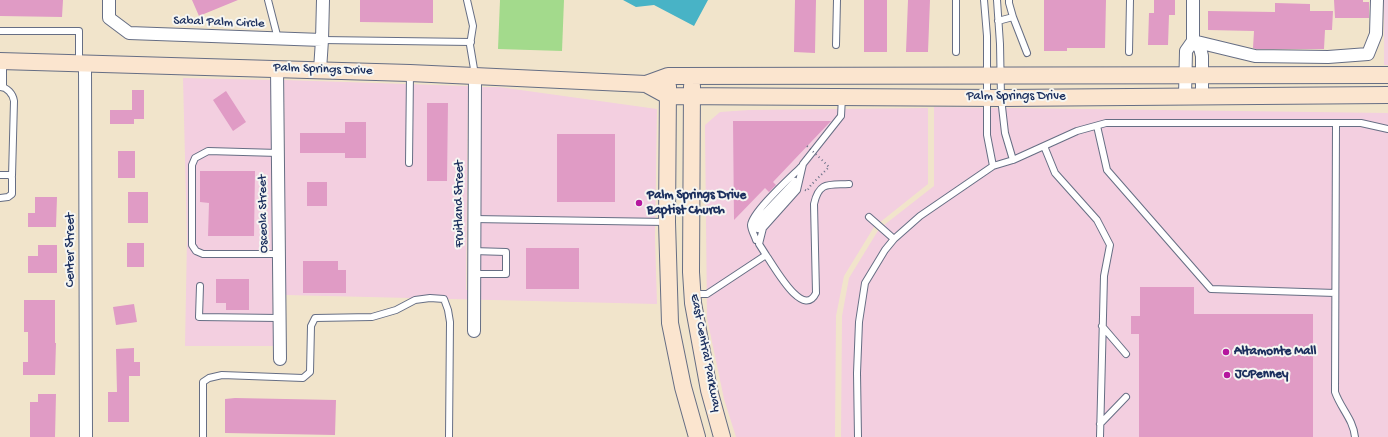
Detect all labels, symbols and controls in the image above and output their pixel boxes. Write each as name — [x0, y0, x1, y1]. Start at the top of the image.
street label: Sabal Palm Circle — [173, 14, 265, 32]
street label: Palm Springs Drive — [273, 60, 373, 80]
street label: Palm Springs Drive — [966, 89, 1066, 105]
street label: Fruitland Street — [452, 160, 468, 248]
street label: Osceola Street — [256, 175, 272, 253]
place label: Palm Springs Drive Baptist Church — [647, 188, 746, 219]
marker: Palm Springs Drive Baptist Church — [634, 198, 644, 208]
street label: Center Street — [63, 213, 79, 287]
street label: East Central Parkway — [686, 293, 724, 413]
place label: Altamonte Mall — [1234, 344, 1316, 360]
marker: Altamonte Mall — [1221, 347, 1231, 357]
place label: JCPenney — [1235, 367, 1288, 383]
marker: JCPenney — [1222, 370, 1232, 380]

